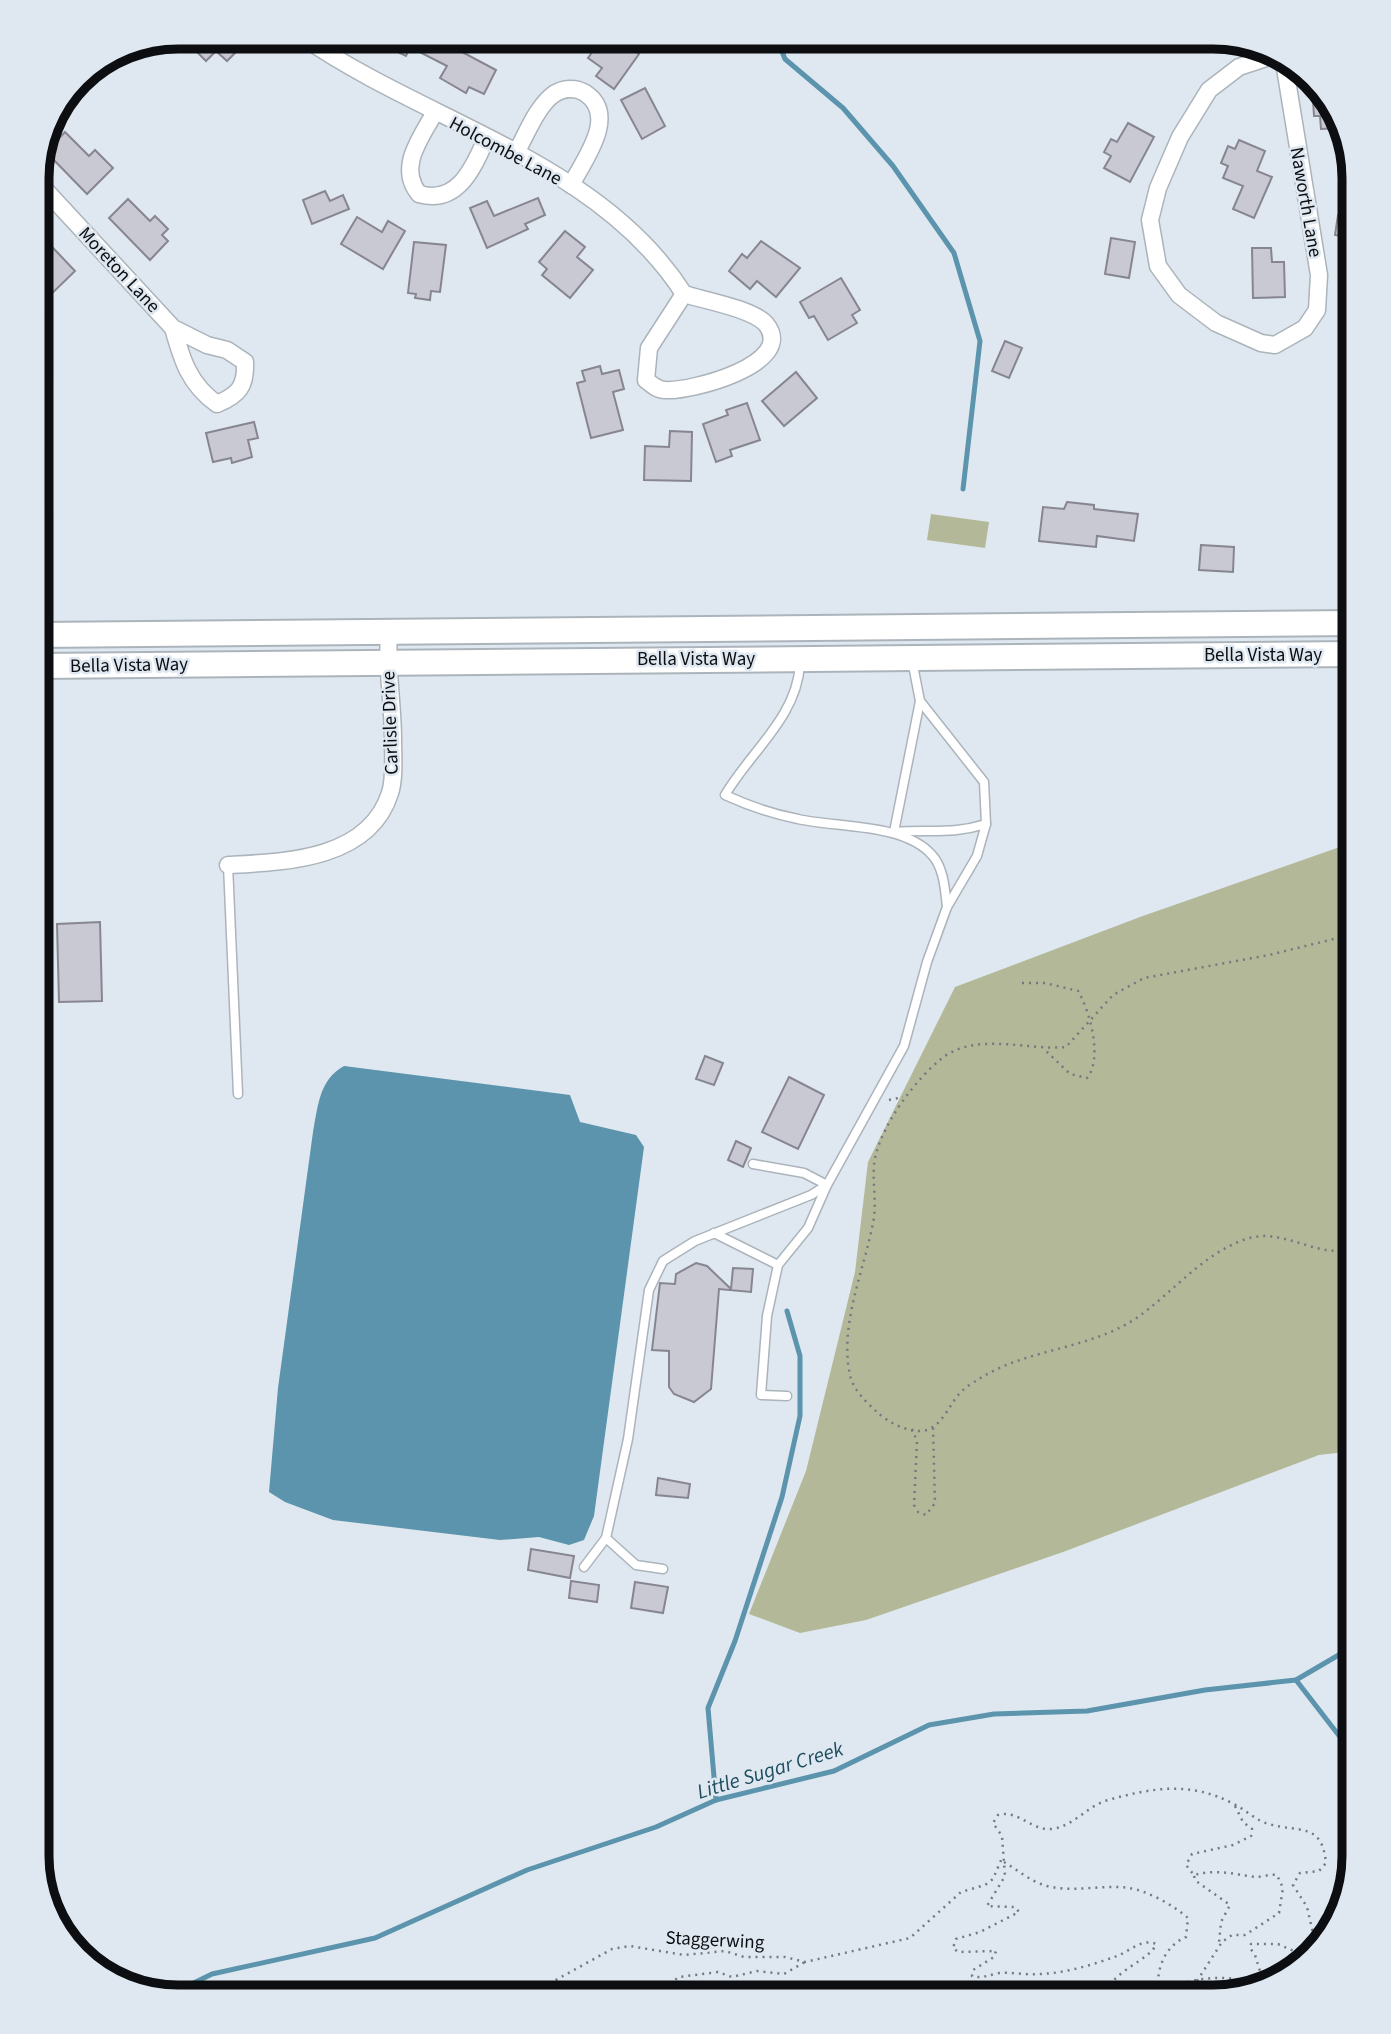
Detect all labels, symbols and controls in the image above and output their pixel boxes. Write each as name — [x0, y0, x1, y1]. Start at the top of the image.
street label: Holcombe Lane — [444, 110, 566, 192]
street label: Naworth Lane — [1283, 145, 1329, 260]
street label: Moreton Lane — [72, 221, 166, 319]
street label: Bella Vista Way — [1204, 642, 1322, 669]
street label: Bella Vista Way — [637, 646, 755, 673]
street label: Bella Vista Way — [70, 651, 188, 680]
street label: Carlisle Drive — [375, 671, 406, 775]
water label: Little Sugar Creek — [693, 1733, 848, 1807]
street label: Staggerwing — [665, 1924, 765, 1957]

